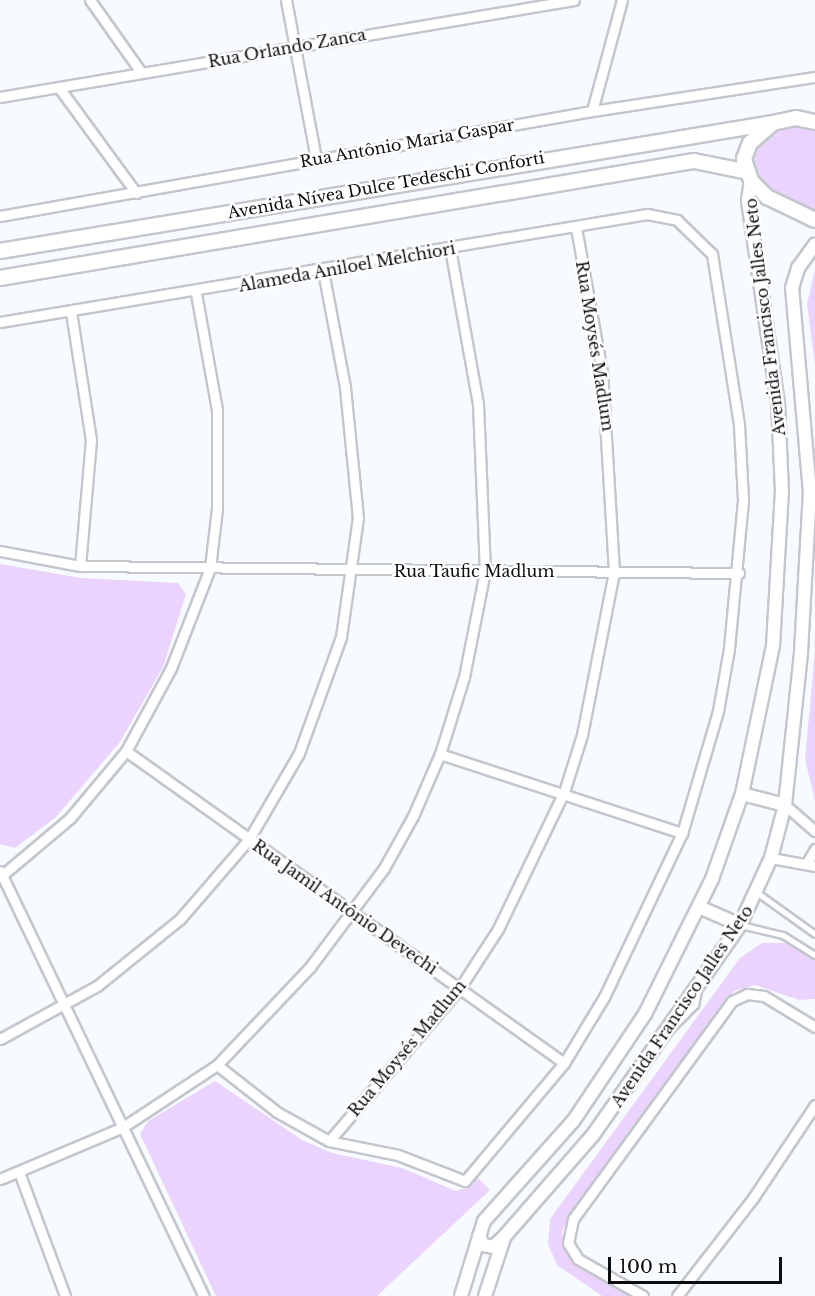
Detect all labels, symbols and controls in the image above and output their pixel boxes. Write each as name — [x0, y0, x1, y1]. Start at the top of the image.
street label: Rua Orlando Zanca — [206, 25, 368, 71]
street label: Rua Antônio Maria Gaspar — [298, 115, 516, 171]
street label: Avenida Nívea Dulce Tedeschi Conforti — [226, 148, 546, 222]
street label: Avenida Francisco Jalles Neto — [741, 197, 789, 437]
street label: Alameda Aniloel Melchiori — [237, 238, 457, 296]
street label: Rua Moysés Madlum — [572, 259, 618, 433]
street label: Rua Taufic Madlum — [393, 561, 555, 581]
street label: Rua Jamil Antônio Devechi — [249, 835, 441, 979]
street label: Avenida Francisco Jalles Neto — [607, 901, 757, 1111]
street label: Rua Moysés Madlum — [344, 976, 470, 1120]
scale bar — [611, 1245, 785, 1283]
text: 100 m — [619, 1256, 677, 1278]

